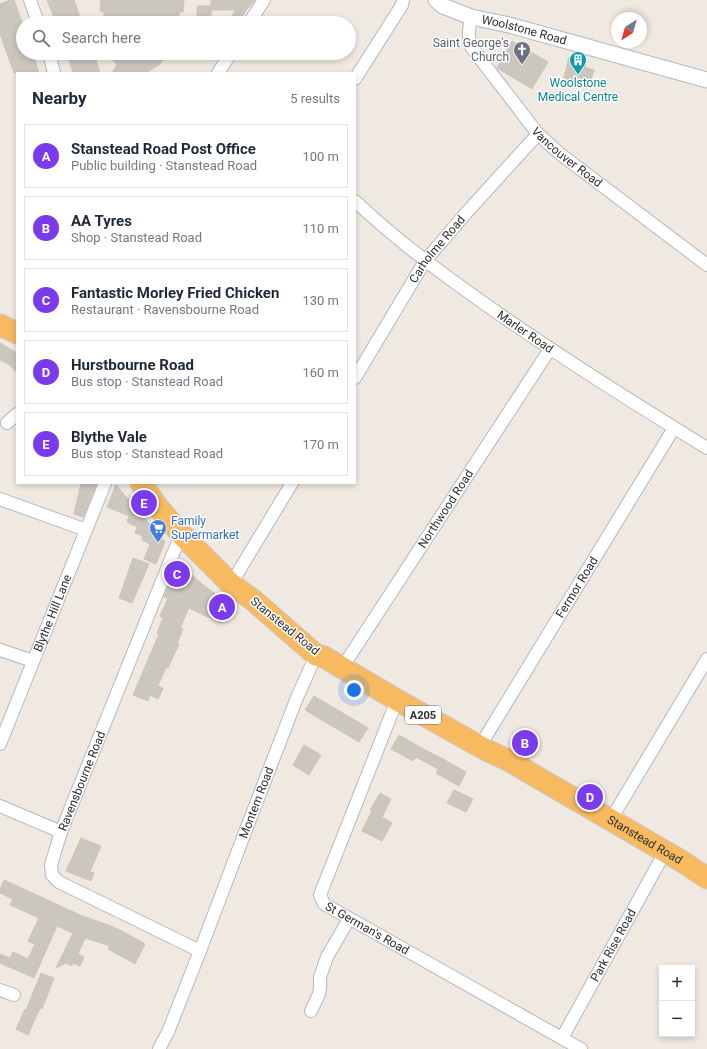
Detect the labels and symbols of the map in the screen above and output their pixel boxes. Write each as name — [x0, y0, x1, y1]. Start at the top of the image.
street label: Woolstone Road — [480, 12, 568, 48]
north arrow — [611, 12, 647, 48]
place label: Saint George's Church — [433, 36, 509, 64]
church icon: Saint George's Church — [512, 40, 532, 65]
building icon: Woolstone Medical Centre — [568, 50, 588, 75]
place label: Woolstone Medical Centre — [538, 76, 618, 104]
street label: Vancouver Road — [528, 125, 605, 190]
street label: Carholme Road — [406, 213, 468, 286]
street label: Marler Road — [494, 308, 556, 356]
street label: Northwood Road — [415, 467, 476, 551]
pin: E — [131, 488, 157, 518]
place label: Family Supermarket — [171, 514, 239, 542]
supermarket icon: Family Supermarket — [148, 518, 168, 543]
street label: Fermor Road — [553, 554, 601, 620]
pin: C — [164, 559, 190, 589]
street label: Blythe Hill Lane — [31, 572, 74, 654]
pin: A — [209, 592, 235, 622]
street label: Stanstead Road — [248, 594, 322, 658]
your location — [344, 680, 364, 700]
road number: A205 — [405, 706, 441, 724]
pin: B — [512, 728, 538, 758]
street label: Ravensbourne Road — [56, 729, 108, 833]
street label: Montem Road — [236, 765, 277, 840]
pin: D — [577, 782, 603, 812]
street label: Stanstead Road — [605, 812, 685, 867]
street label: St German's Road — [323, 899, 412, 958]
street label: Park Rise Road — [588, 907, 639, 984]

